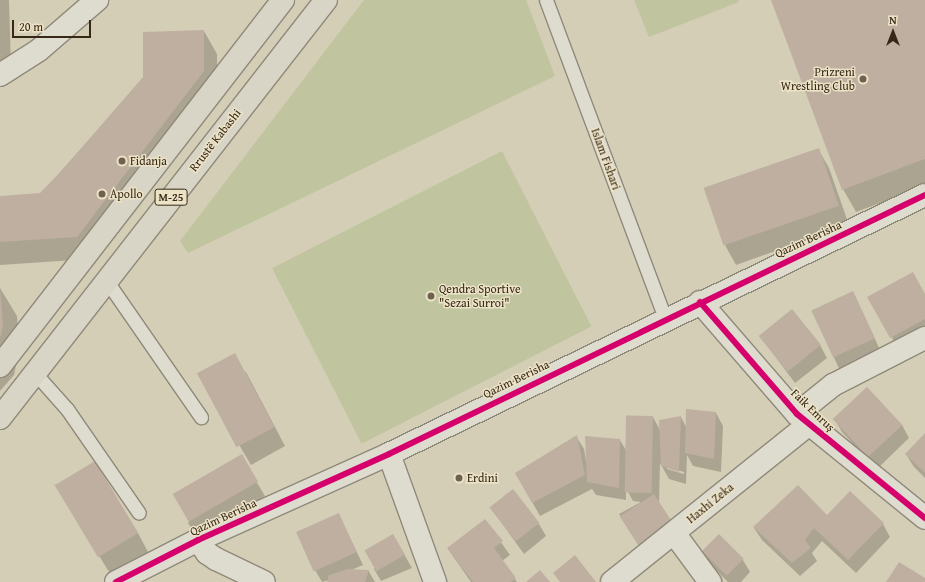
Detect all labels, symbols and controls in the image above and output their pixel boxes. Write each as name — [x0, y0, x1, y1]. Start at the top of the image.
scale bar — [14, 12, 93, 38]
north arrow — [873, 12, 913, 52]
text: N — [889, 12, 897, 28]
text: 20 m — [19, 18, 43, 35]
place label: Prizreni Wrestling Club — [781, 65, 855, 93]
marker: Prizreni Wrestling Club — [858, 74, 868, 84]
street label: Rrustë Kabashi — [186, 106, 244, 174]
street label: Islam Fishari — [588, 126, 624, 192]
place label: Fidanja — [130, 154, 167, 168]
marker: Fidanja — [117, 156, 127, 166]
place label: Apollo — [110, 187, 143, 201]
road number: M-25 — [154, 188, 188, 206]
marker: Apollo — [97, 189, 107, 199]
street label: Qazim Berisha — [772, 217, 844, 261]
place label: Qendra Sportive "Sezai Surroi" — [439, 282, 521, 310]
marker: Qendra Sportive "Sezai Surroi" — [426, 291, 436, 301]
street label: Qazim Berisha — [481, 357, 551, 401]
street label: Faik Emruş — [788, 386, 838, 434]
place label: Erdini — [467, 471, 498, 485]
marker: Erdini — [454, 473, 464, 483]
street label: Haxhi Zeka — [684, 480, 736, 526]
street label: Qazim Berisha — [187, 495, 259, 539]

